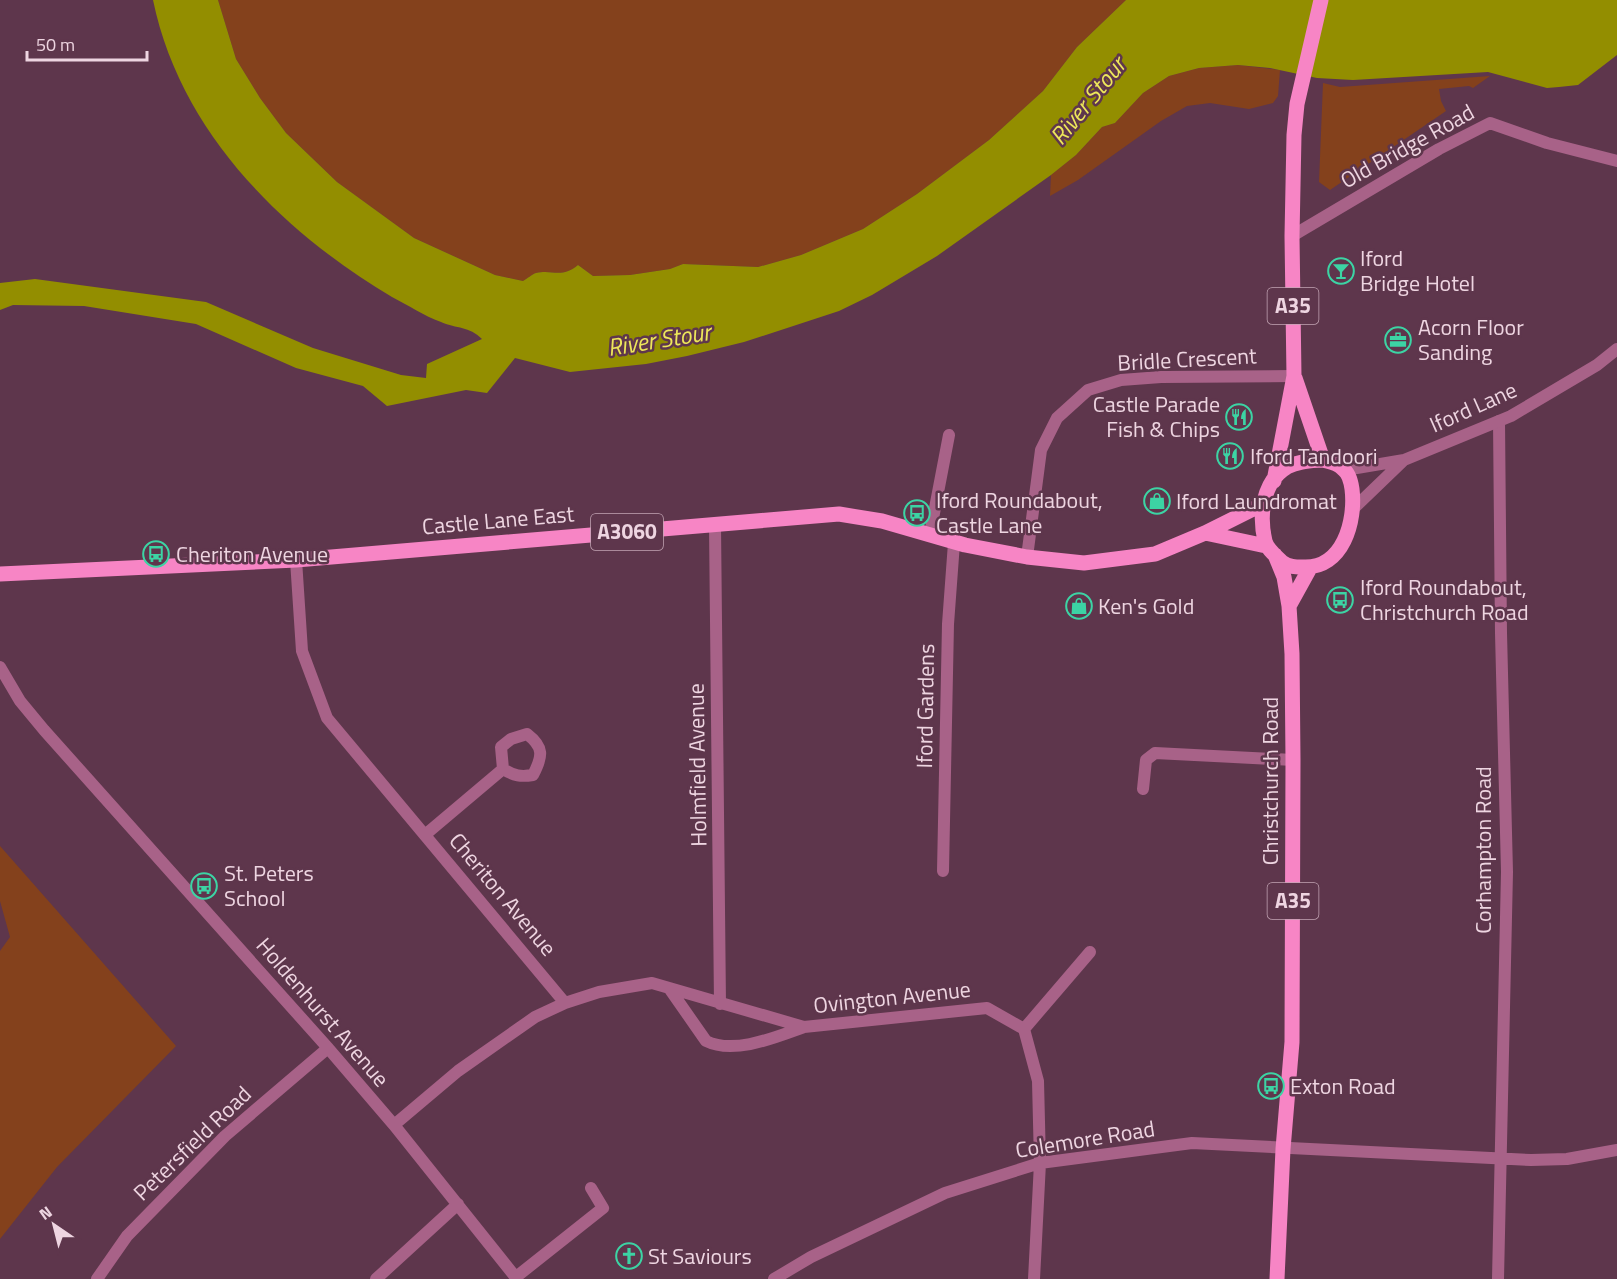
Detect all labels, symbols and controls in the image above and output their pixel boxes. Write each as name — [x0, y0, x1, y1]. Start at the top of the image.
scale bar — [27, 24, 147, 62]
text: 50 m — [36, 31, 75, 58]
water label: River Stour — [1041, 46, 1136, 152]
street label: Old Bridge Road — [1334, 95, 1480, 197]
place label: Iford Bridge Hotel — [1360, 241, 1475, 300]
bar icon: Iford Bridge Hotel — [1326, 256, 1356, 286]
road number: A35 — [1268, 288, 1318, 324]
place label: Acorn Floor Sanding — [1418, 310, 1524, 369]
water label: River Stour — [605, 313, 716, 365]
office icon: Acorn Floor Sanding — [1383, 325, 1413, 355]
street label: Bridle Crescent — [1117, 338, 1258, 380]
street label: Iford Lane — [1424, 373, 1522, 441]
place label: Castle Parade Fish & Chips — [1093, 387, 1220, 446]
restaurant icon: Castle Parade Fish & Chips — [1224, 402, 1254, 432]
place label: Iford Tandoori — [1250, 439, 1378, 473]
restaurant icon: Iford Tandoori — [1215, 441, 1245, 471]
place label: Iford Roundabout, Castle Lane — [936, 483, 1103, 542]
place label: Iford Laundromat — [1176, 484, 1337, 518]
shop icon: Iford Laundromat — [1142, 486, 1172, 516]
street label: Castle Lane East — [421, 496, 576, 544]
bus stop icon: Iford Roundabout, Castle Lane — [902, 498, 932, 528]
road number: A3060 — [591, 514, 663, 550]
place label: Cheriton Avenue — [176, 537, 328, 571]
bus stop icon: Cheriton Avenue — [141, 539, 171, 569]
place label: Iford Roundabout, Christchurch Road — [1360, 570, 1529, 629]
bus stop icon: Iford Roundabout, Christchurch Road — [1325, 585, 1355, 615]
place label: Ken's Gold — [1098, 589, 1194, 623]
shop icon: Ken's Gold — [1064, 591, 1094, 621]
street label: Iford Gardens — [907, 643, 943, 769]
street label: Holmfield Avenue — [679, 683, 715, 847]
street label: Christchurch Road — [1253, 697, 1287, 865]
street label: Corhampton Road — [1466, 766, 1500, 934]
street label: Cheriton Avenue — [441, 825, 565, 963]
place label: St. Peters School — [224, 856, 314, 915]
bus stop icon: St. Peters School — [189, 871, 219, 901]
road number: A35 — [1268, 883, 1318, 919]
street label: Holdenhurst Avenue — [248, 930, 398, 1094]
street label: Ovington Avenue — [812, 972, 972, 1022]
place label: Exton Road — [1290, 1069, 1396, 1103]
bus stop icon: Exton Road — [1256, 1071, 1286, 1101]
street label: Petersfield Road — [125, 1078, 259, 1208]
street label: Colemore Road — [1013, 1111, 1157, 1167]
north arrow — [24, 1195, 84, 1255]
text: N — [34, 1200, 57, 1226]
place label: St Saviours — [648, 1239, 752, 1273]
church icon: St Saviours — [614, 1241, 644, 1271]

